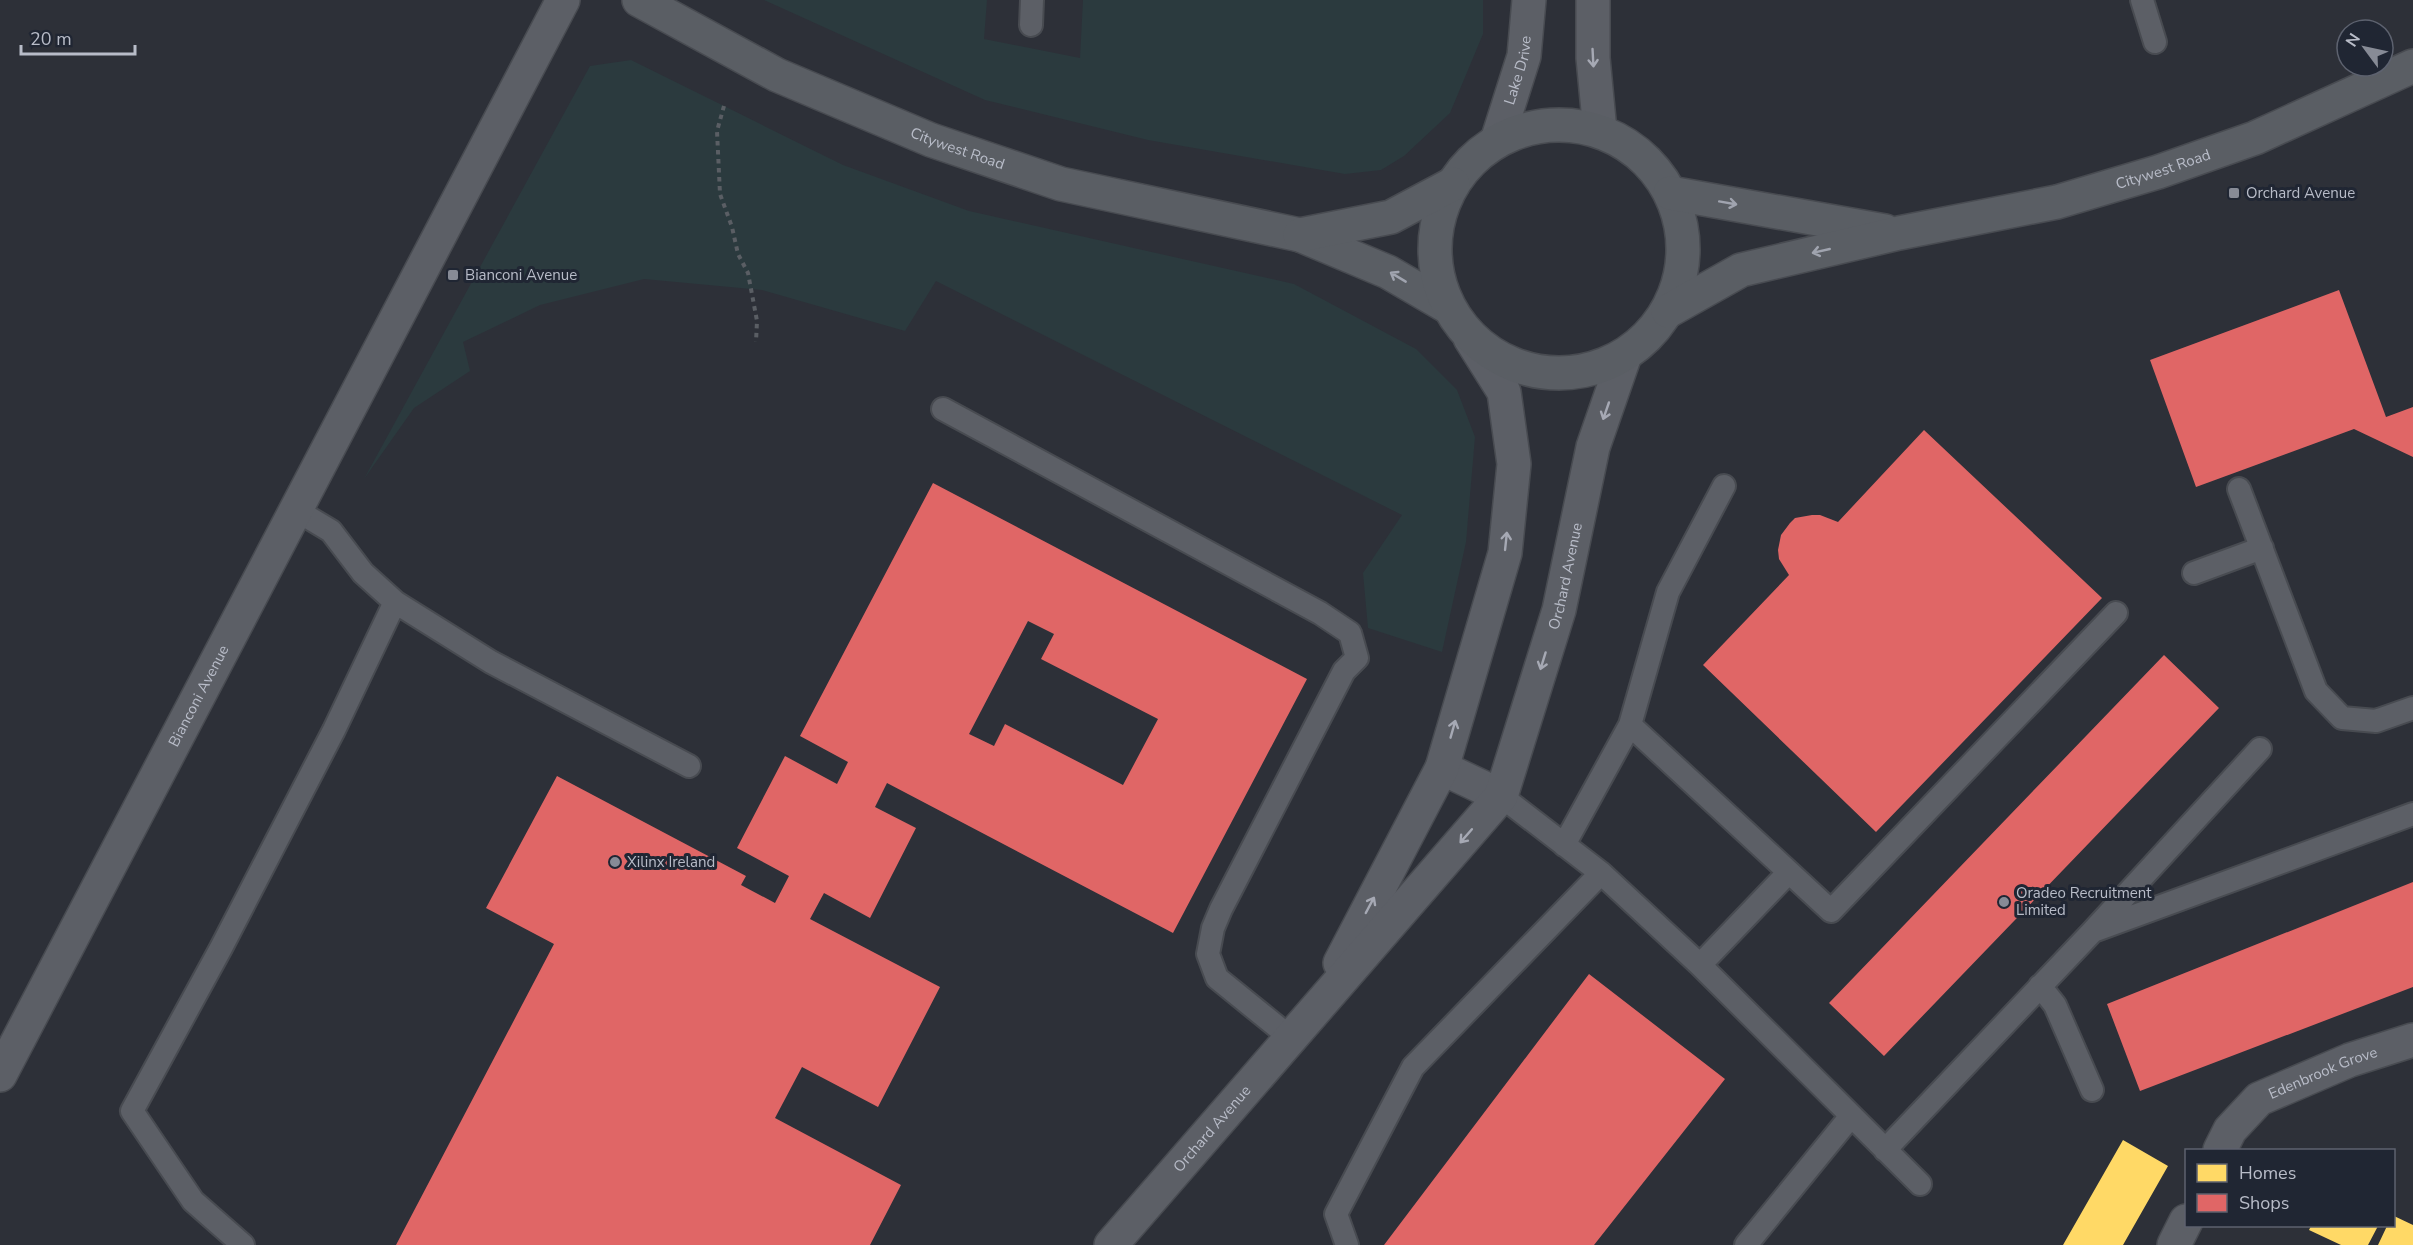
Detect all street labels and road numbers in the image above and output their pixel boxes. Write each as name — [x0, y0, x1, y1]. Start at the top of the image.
street label: Lake Drive — [1499, 35, 1536, 107]
street label: Citywest Road — [907, 122, 1007, 174]
street label: Citywest Road — [2113, 144, 2213, 194]
street label: Orchard Avenue — [1543, 521, 1587, 632]
street label: Bianconi Avenue — [164, 641, 233, 750]
street label: Edenbrook Grove — [2265, 1042, 2380, 1104]
street label: Orchard Avenue — [1169, 1081, 1255, 1177]

